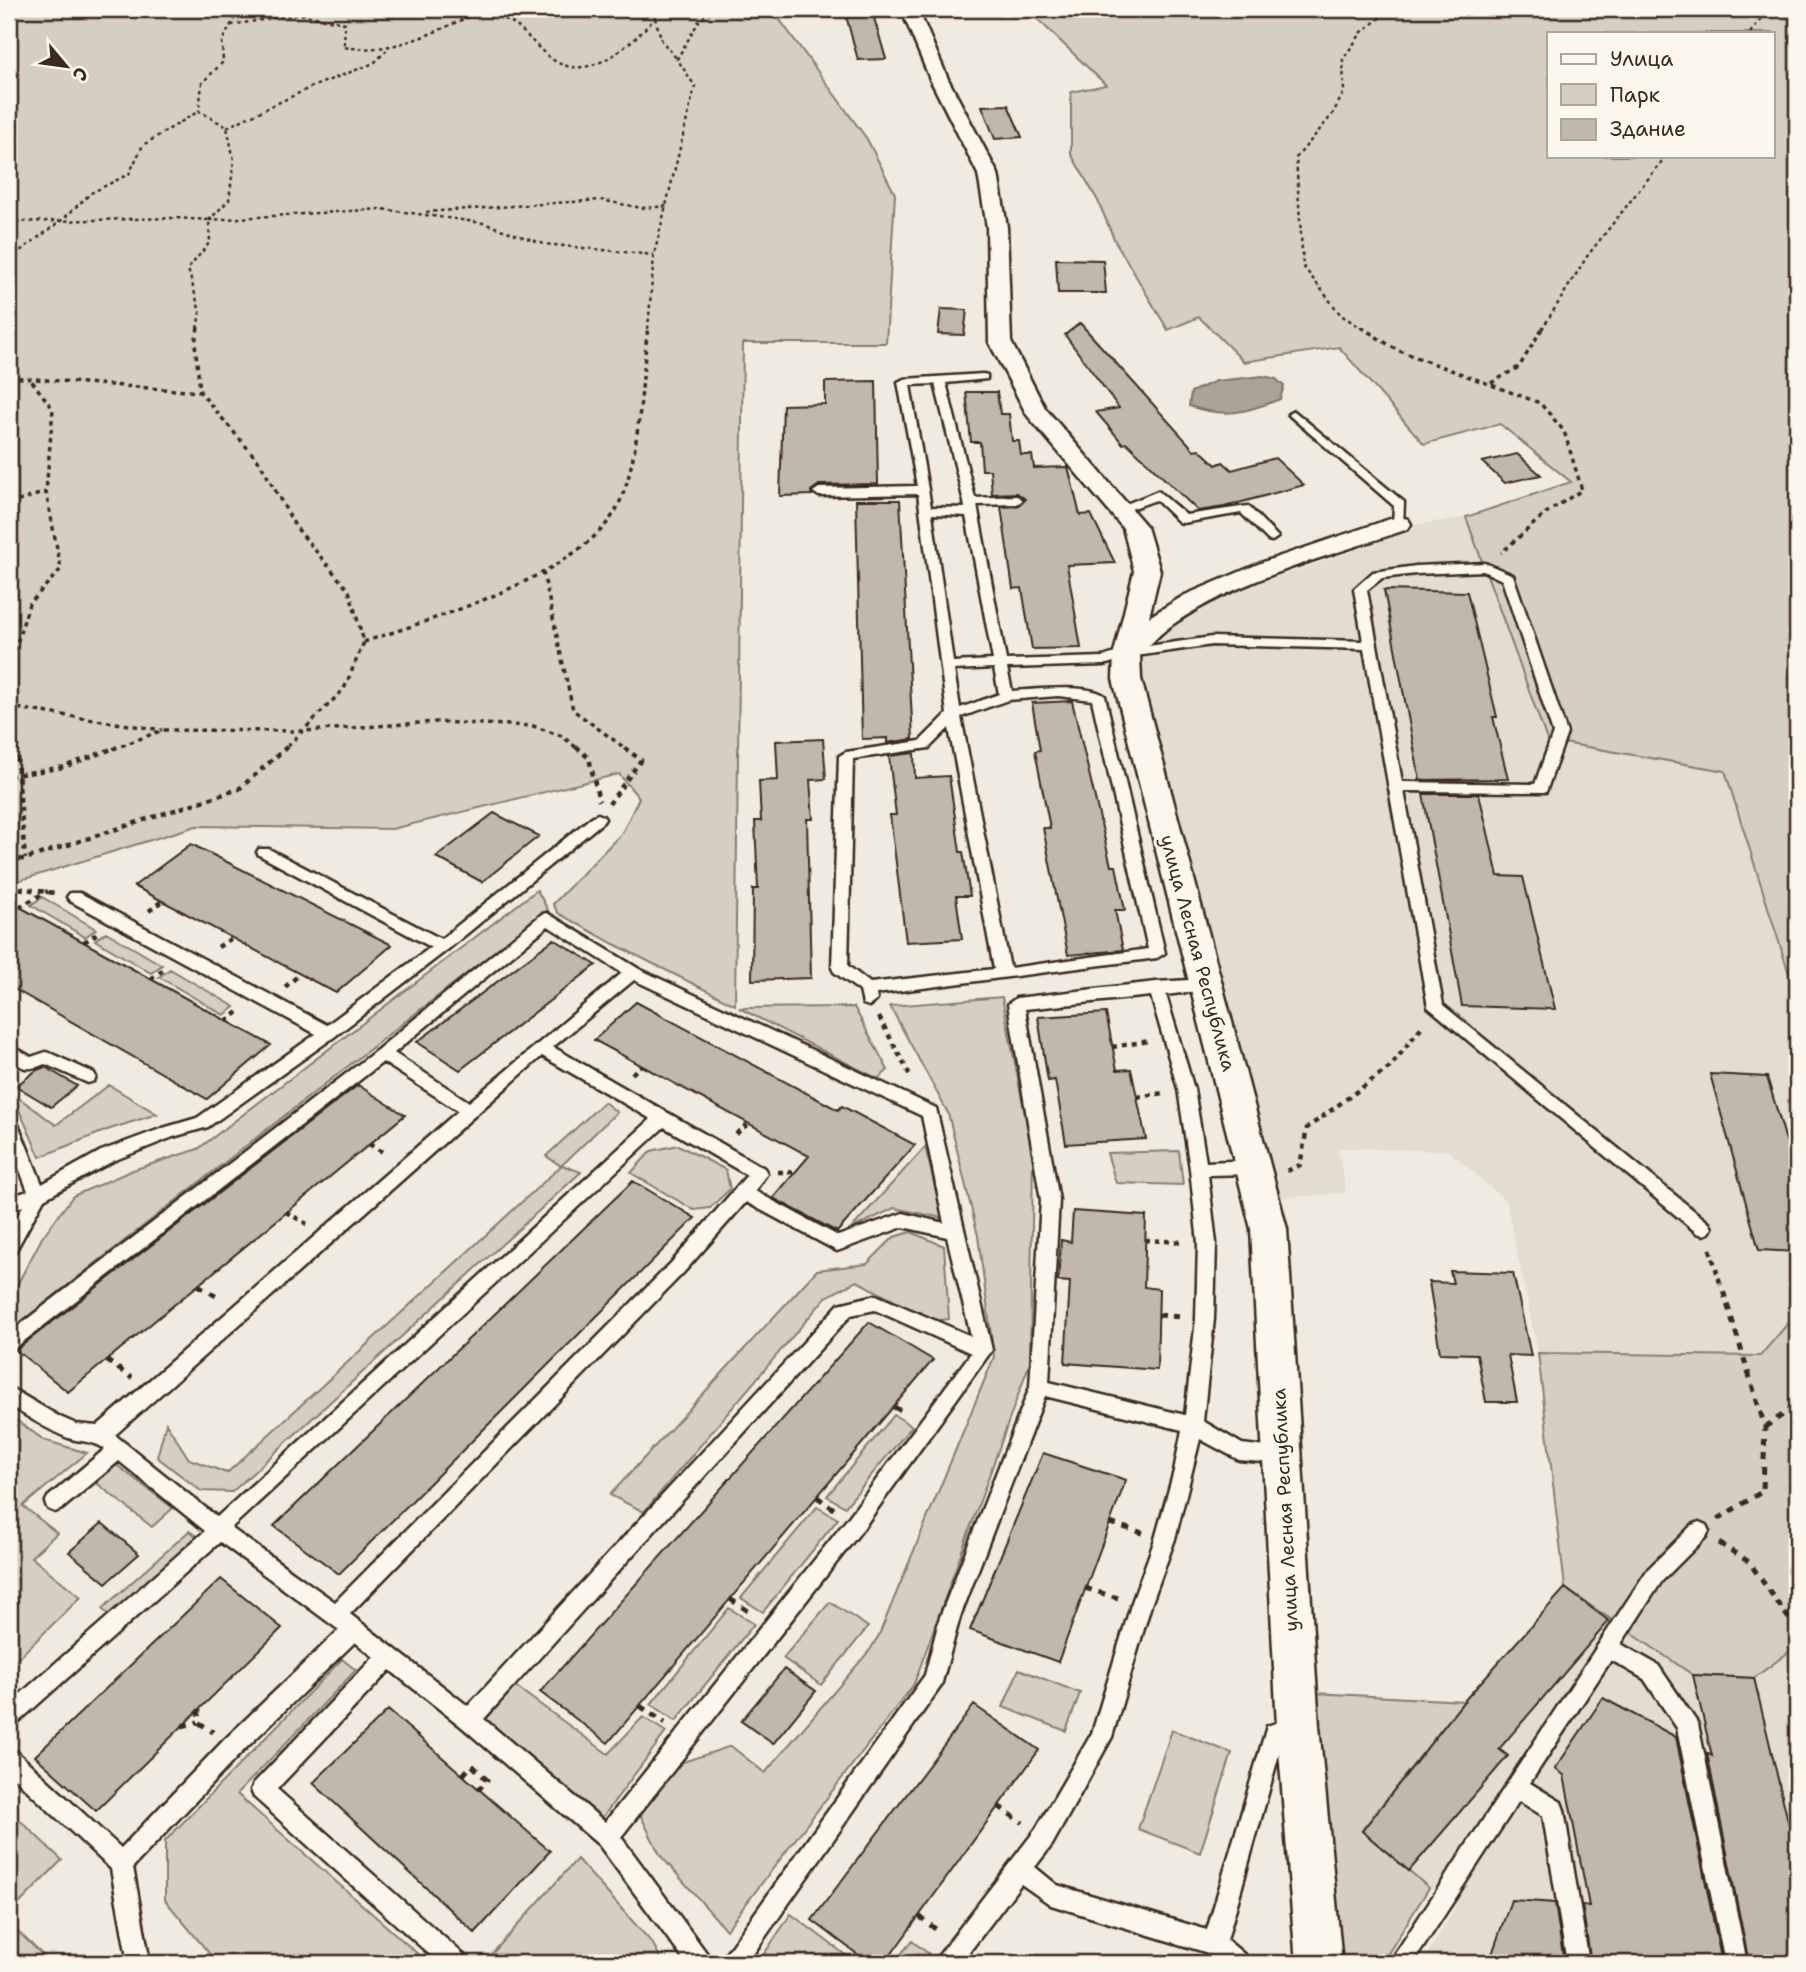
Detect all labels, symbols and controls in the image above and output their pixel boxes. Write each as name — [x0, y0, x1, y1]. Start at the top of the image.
north arrow — [32, 32, 102, 102]
legend — [1547, 32, 1774, 158]
text: Улица — [1610, 45, 1673, 73]
text: С — [67, 63, 94, 85]
text: Парк — [1610, 81, 1660, 109]
text: Здание — [1610, 115, 1686, 143]
street label: улица Лесная Республика — [1154, 832, 1242, 1074]
street label: улица Лесная Республика — [1266, 1388, 1304, 1632]

